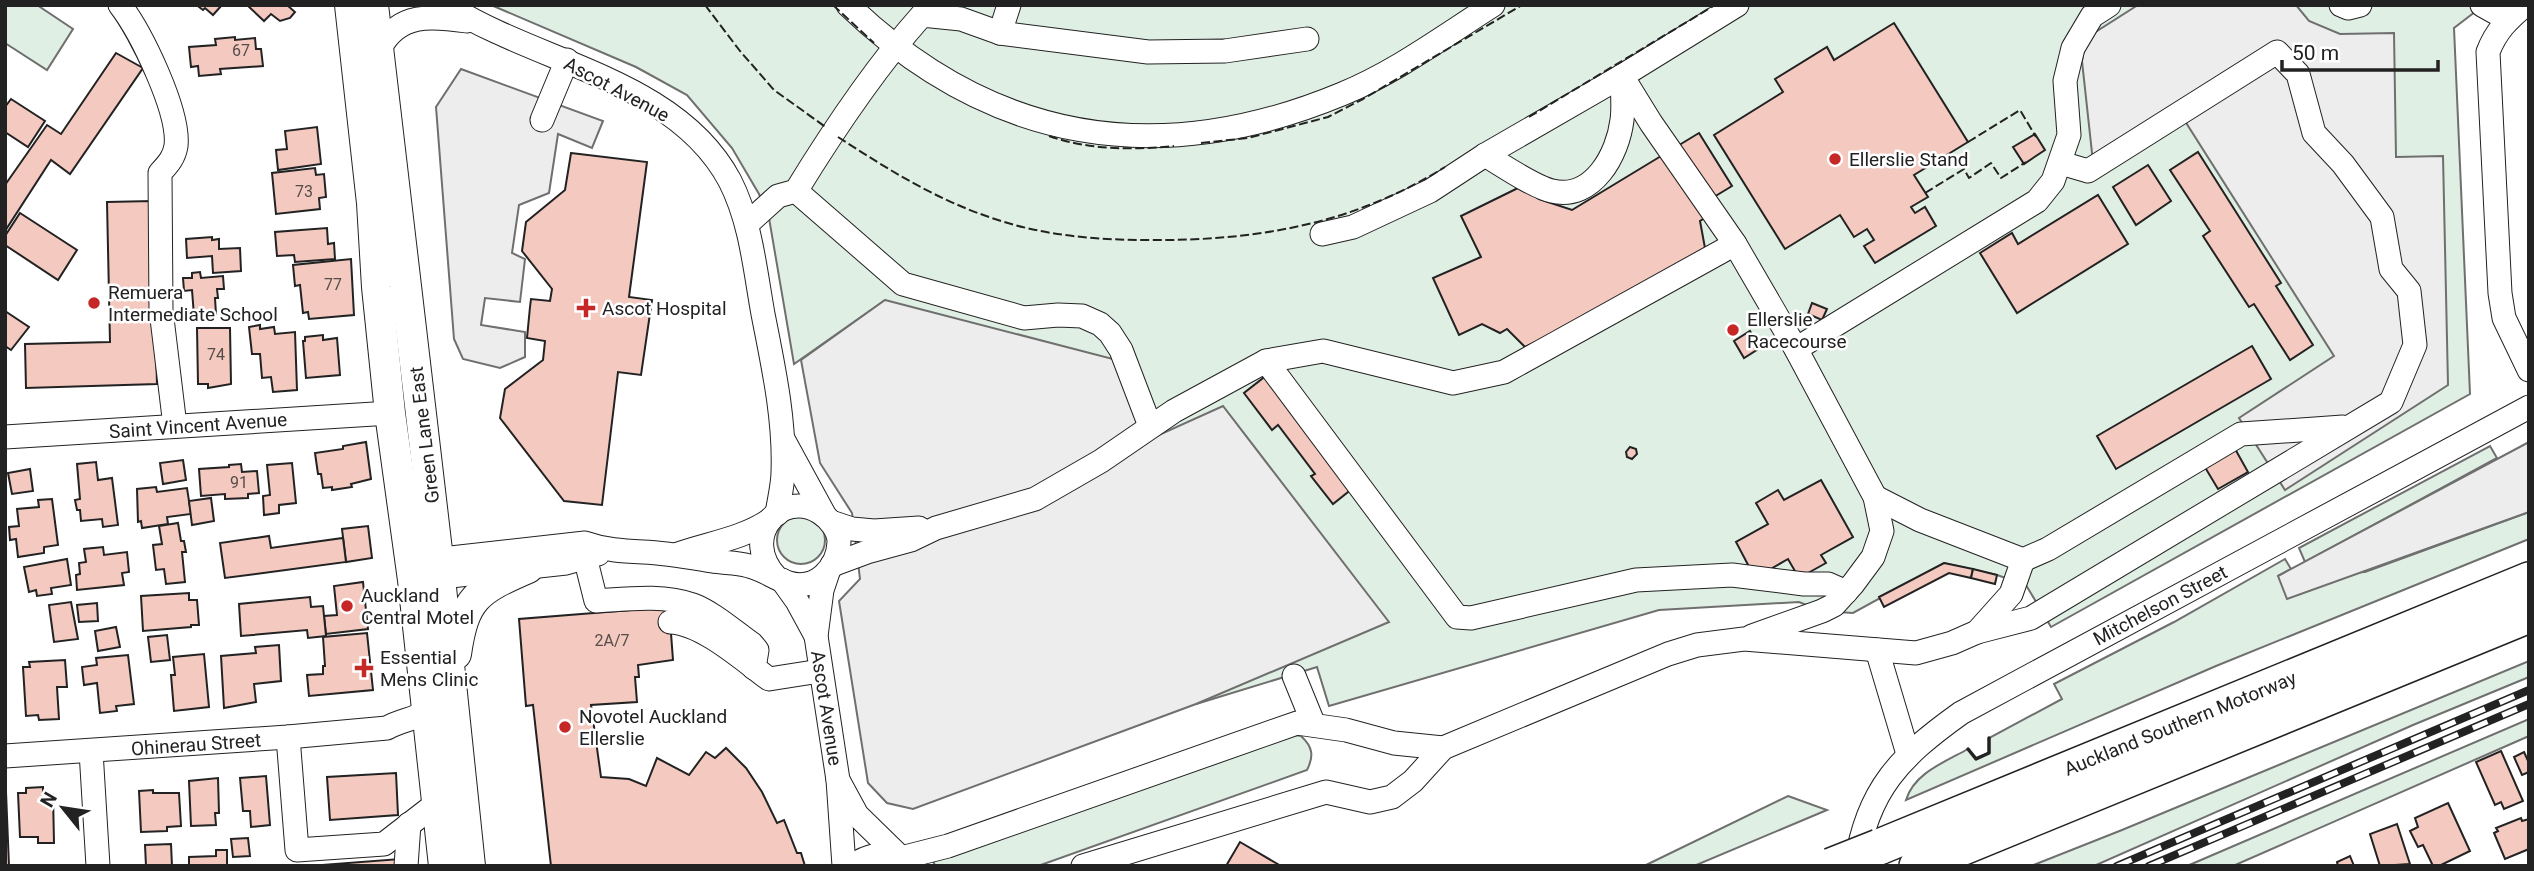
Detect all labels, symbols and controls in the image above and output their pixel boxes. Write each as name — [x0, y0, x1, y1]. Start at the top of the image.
scale bar — [2282, 28, 2438, 72]
house number: 67 — [232, 41, 250, 60]
text: 50 m — [2292, 41, 2339, 65]
street label: Ascot Avenue — [560, 52, 673, 127]
place label: Ellerslie Stand — [1849, 148, 1968, 171]
marker: Ellerslie Stand — [1827, 151, 1843, 167]
house number: 73 — [295, 182, 313, 201]
house number: 77 — [324, 275, 342, 294]
place label: Remuera Intermediate School — [108, 281, 278, 326]
marker: Remuera Intermediate School — [86, 295, 102, 311]
place label: Ascot Hospital — [602, 297, 727, 320]
marker: Ascot Hospital — [576, 298, 596, 318]
place label: Ellerslie Racecourse — [1747, 308, 1847, 353]
marker: Ellerslie Racecourse — [1725, 322, 1741, 338]
house number: 74 — [207, 345, 225, 364]
street label: Green Lane East — [405, 365, 444, 505]
street label: Saint Vincent Avenue — [108, 408, 288, 443]
house number: 91 — [230, 473, 248, 492]
street label: Mitchelson Street — [2089, 560, 2231, 650]
place label: Auckland Central Motel — [361, 584, 474, 629]
marker: Auckland Central Motel — [339, 598, 355, 614]
house number: 2A/7 — [594, 631, 630, 650]
place label: Essential Mens Clinic — [380, 646, 478, 691]
street label: Ascot Avenue — [806, 649, 847, 767]
marker: Essential Mens Clinic — [354, 658, 374, 678]
street label: Auckland Southern Motorway — [2061, 666, 2300, 781]
place label: Novotel Auckland Ellerslie — [579, 705, 727, 750]
marker: Novotel Auckland Ellerslie — [557, 719, 573, 735]
street label: Ohinerau Street — [130, 728, 262, 761]
north arrow — [28, 773, 98, 843]
text: N — [35, 788, 62, 811]

